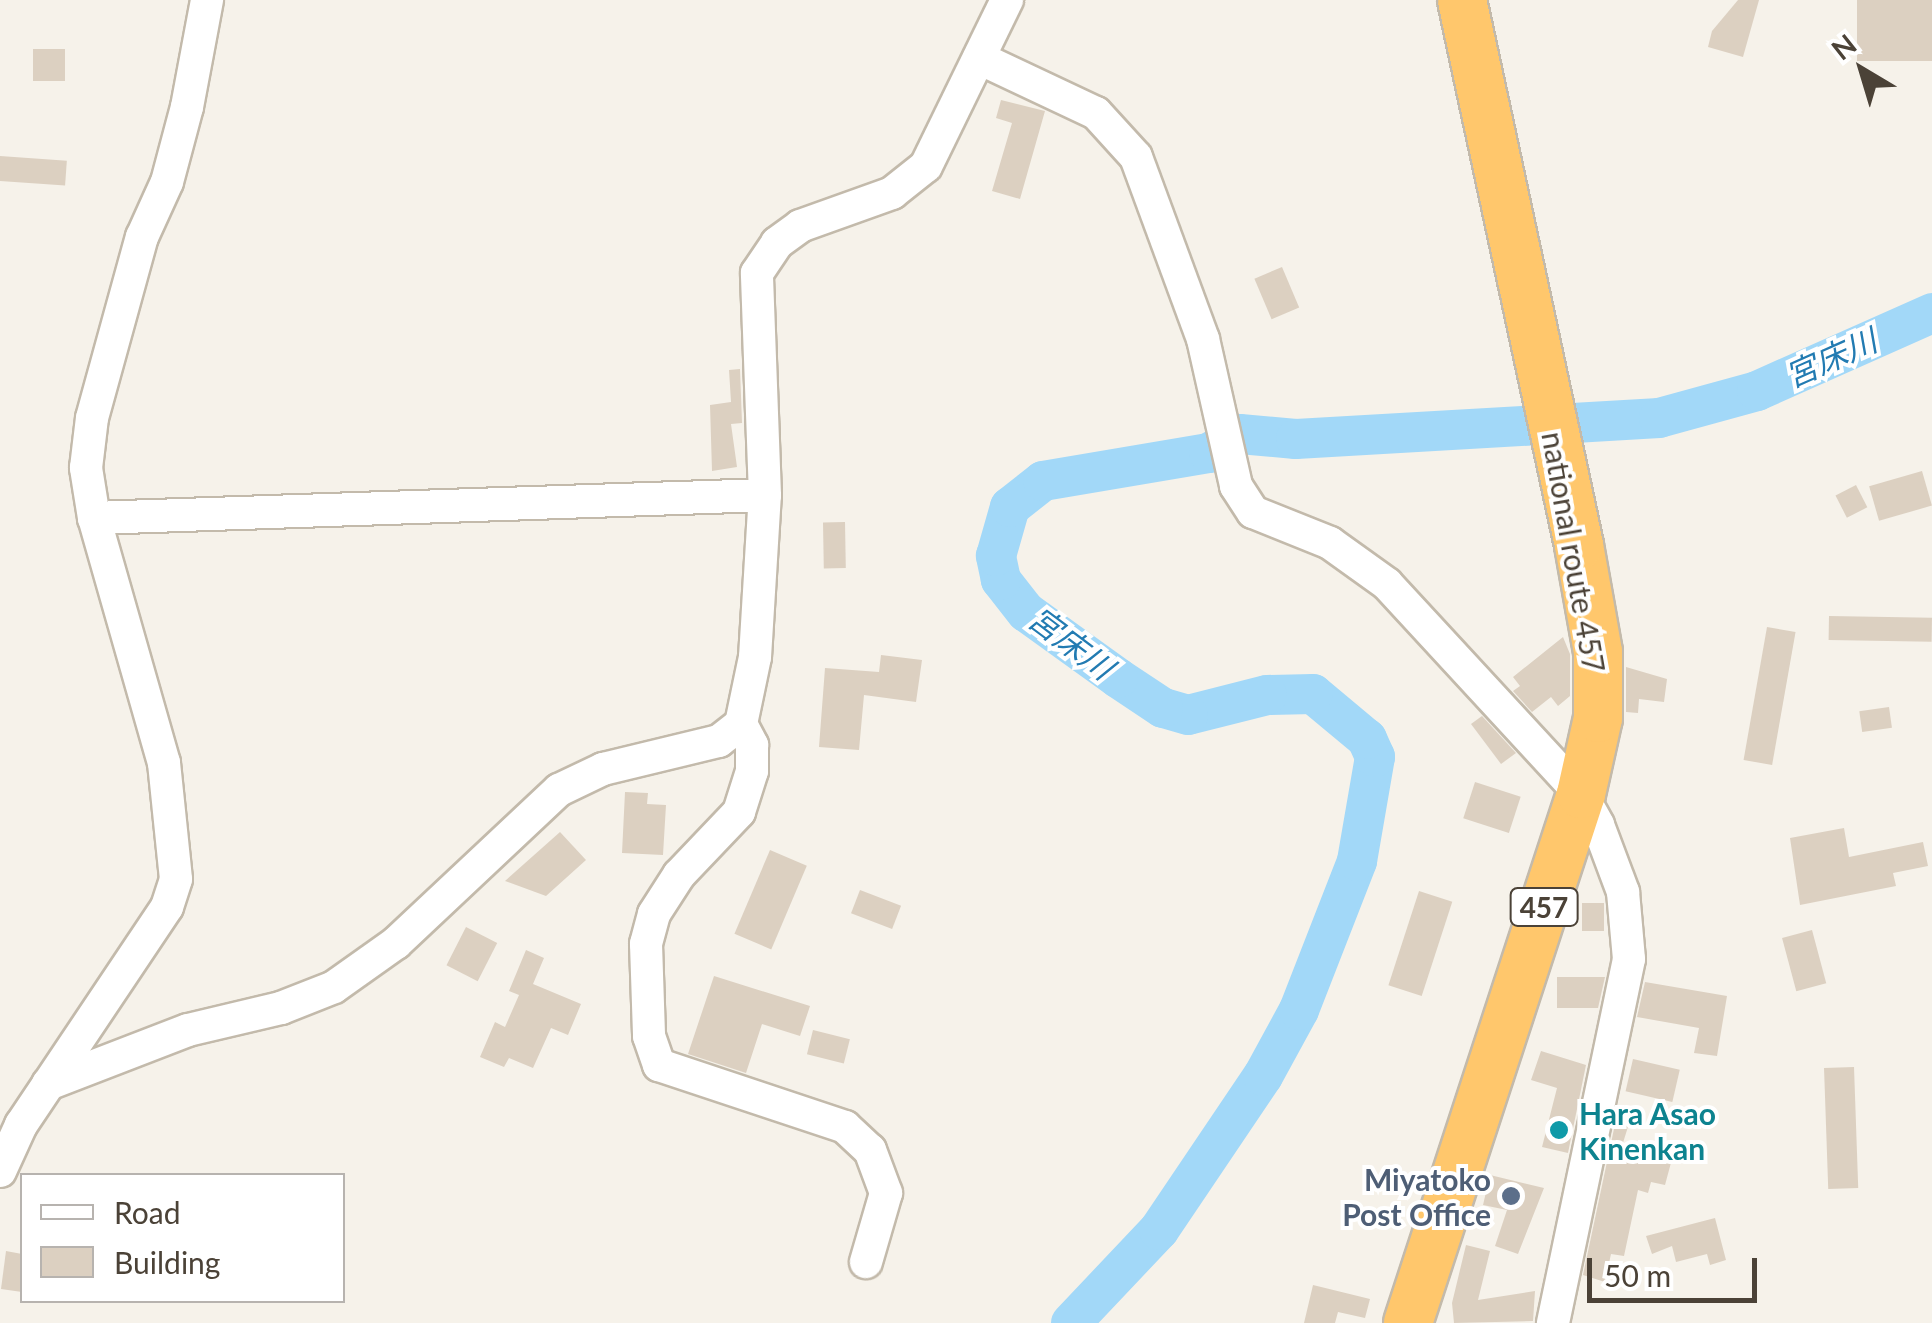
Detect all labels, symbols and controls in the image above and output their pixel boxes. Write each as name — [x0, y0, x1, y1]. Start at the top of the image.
north arrow — [1812, 20, 1912, 120]
text: N — [1825, 26, 1862, 66]
water label: 宮床川 — [1779, 321, 1883, 395]
street label: national route 457 — [1535, 429, 1613, 675]
water label: 宮床川 — [1021, 599, 1121, 687]
road number: 457 — [1509, 884, 1579, 930]
place label: Hara Asao Kinenkan — [1579, 1095, 1717, 1166]
marker: Hara Asao Kinenkan — [1548, 1119, 1570, 1141]
place label: Miyatoko Post Office — [1342, 1161, 1491, 1232]
legend — [20, 1173, 345, 1303]
marker: Miyatoko Post Office — [1500, 1185, 1522, 1207]
text: Road — [114, 1194, 181, 1230]
scale bar — [1592, 1238, 1762, 1300]
text: Building — [114, 1244, 220, 1280]
text: 50 m — [1604, 1257, 1671, 1293]

